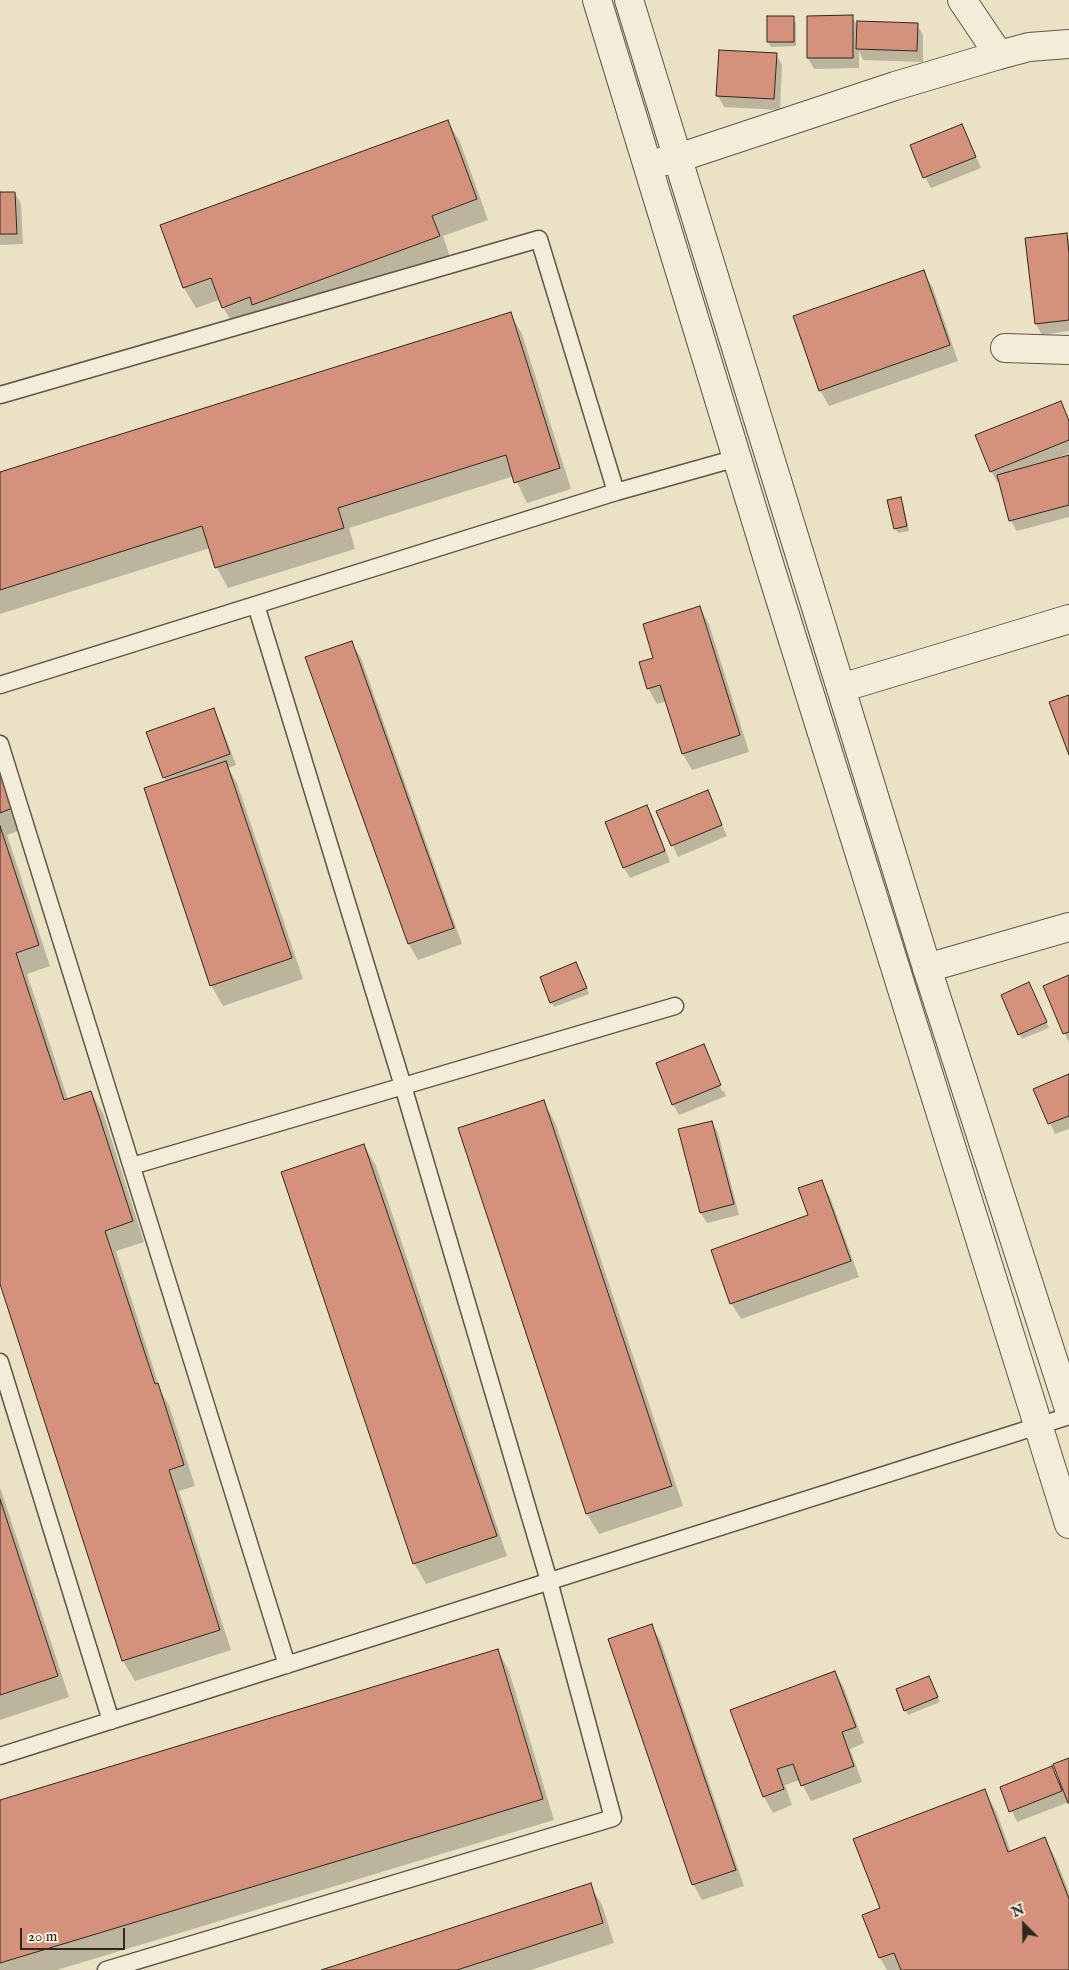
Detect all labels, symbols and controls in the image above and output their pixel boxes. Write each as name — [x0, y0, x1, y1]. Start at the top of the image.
north arrow — [999, 1900, 1049, 1950]
text: N — [1009, 1901, 1027, 1922]
scale bar — [22, 1918, 128, 1950]
text: 20 m — [28, 1927, 57, 1946]

